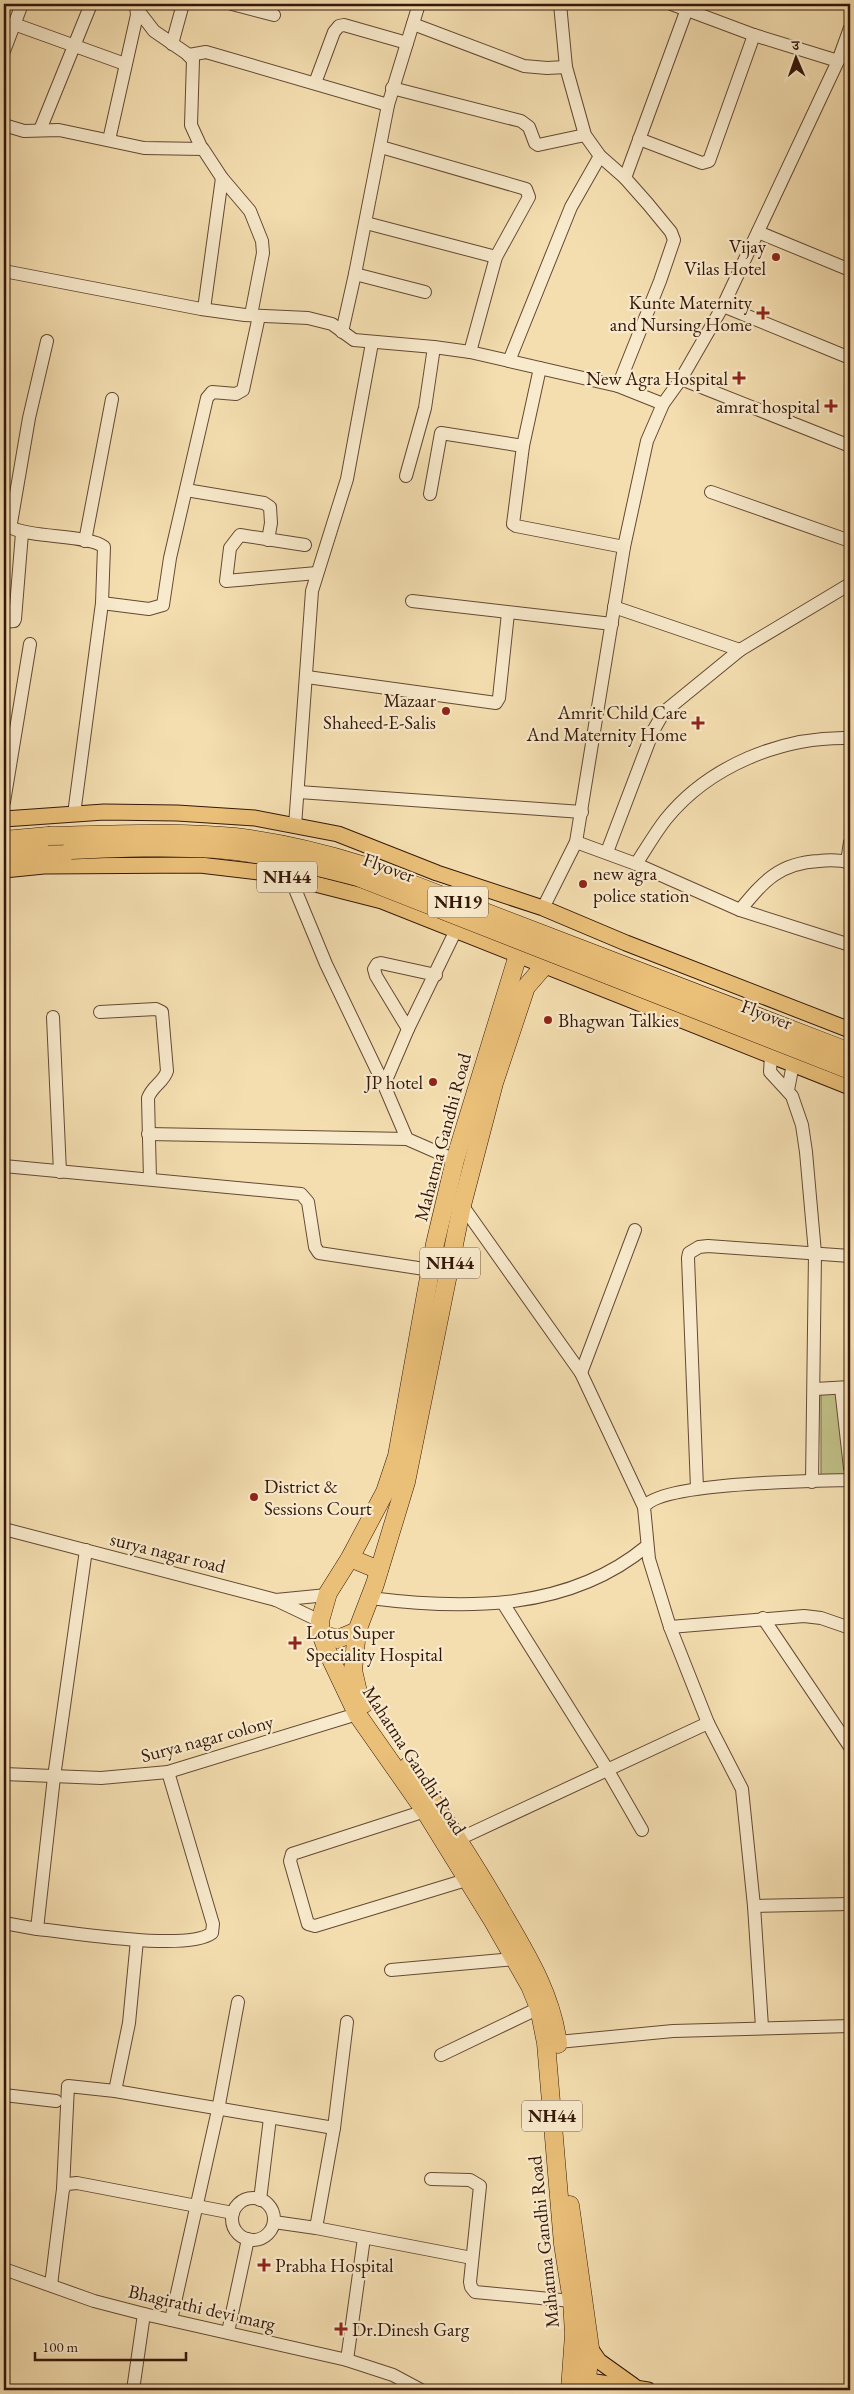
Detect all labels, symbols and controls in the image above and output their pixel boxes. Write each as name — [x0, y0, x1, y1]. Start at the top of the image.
north arrow — [772, 32, 822, 82]
text: उ — [791, 36, 800, 54]
place label: Vijay Vilas Hotel — [684, 234, 767, 281]
marker: Vijay Vilas Hotel — [770, 251, 782, 263]
place label: Kunte Maternity and Nursing Home — [610, 290, 753, 337]
marker: Kunte Maternity and Nursing Home — [756, 306, 770, 320]
place label: New Agra Hospital — [586, 366, 728, 391]
marker: New Agra Hospital — [732, 371, 746, 385]
place label: amrat hospital — [716, 394, 820, 419]
marker: amrat hospital — [824, 399, 838, 413]
place label: Mazaar Shaheed-E-Salis — [323, 688, 437, 735]
place label: Amrit Child Care And Maternity Home — [526, 700, 687, 747]
marker: Mazaar Shaheed-E-Salis — [440, 705, 452, 717]
marker: Amrit Child Care And Maternity Home — [691, 716, 705, 730]
street label: Flyover — [360, 847, 419, 888]
place label: new agra police station — [593, 861, 690, 908]
road number: NH44 — [257, 862, 317, 892]
marker: new agra police station — [577, 878, 589, 890]
road number: NH19 — [428, 886, 488, 918]
street label: Flyover — [738, 993, 797, 1036]
place label: Bhagwan Talkies — [558, 1008, 679, 1033]
marker: Bhagwan Talkies — [542, 1014, 554, 1026]
street label: Mahatma Gandhi Road — [408, 1050, 477, 1224]
place label: JP hotel — [363, 1070, 423, 1095]
marker: JP hotel — [427, 1076, 439, 1088]
road number: NH44 — [420, 1248, 480, 1278]
place label: District & Sessions Court — [264, 1474, 372, 1521]
marker: District & Sessions Court — [248, 1491, 260, 1503]
street label: surya nagar road — [108, 1526, 229, 1579]
place label: Lotus Super Speciality Hospital — [306, 1620, 443, 1667]
marker: Lotus Super Speciality Hospital — [288, 1636, 302, 1650]
street label: Mahatma Gandhi Road — [357, 1681, 472, 1840]
street label: Surya nagar colony — [138, 1709, 277, 1768]
road number: NH44 — [522, 2100, 582, 2132]
street label: Mahatma Gandhi Road — [522, 2154, 565, 2329]
place label: Prabha Hospital — [275, 2253, 394, 2278]
marker: Prabha Hospital — [257, 2258, 271, 2272]
street label: Bhagirathi devi marg — [126, 2278, 279, 2337]
place label: Dr.Dinesh Garg — [352, 2317, 470, 2342]
marker: Dr.Dinesh Garg — [334, 2322, 348, 2336]
scale bar — [35, 2329, 186, 2361]
text: 100 m — [42, 2337, 79, 2356]

